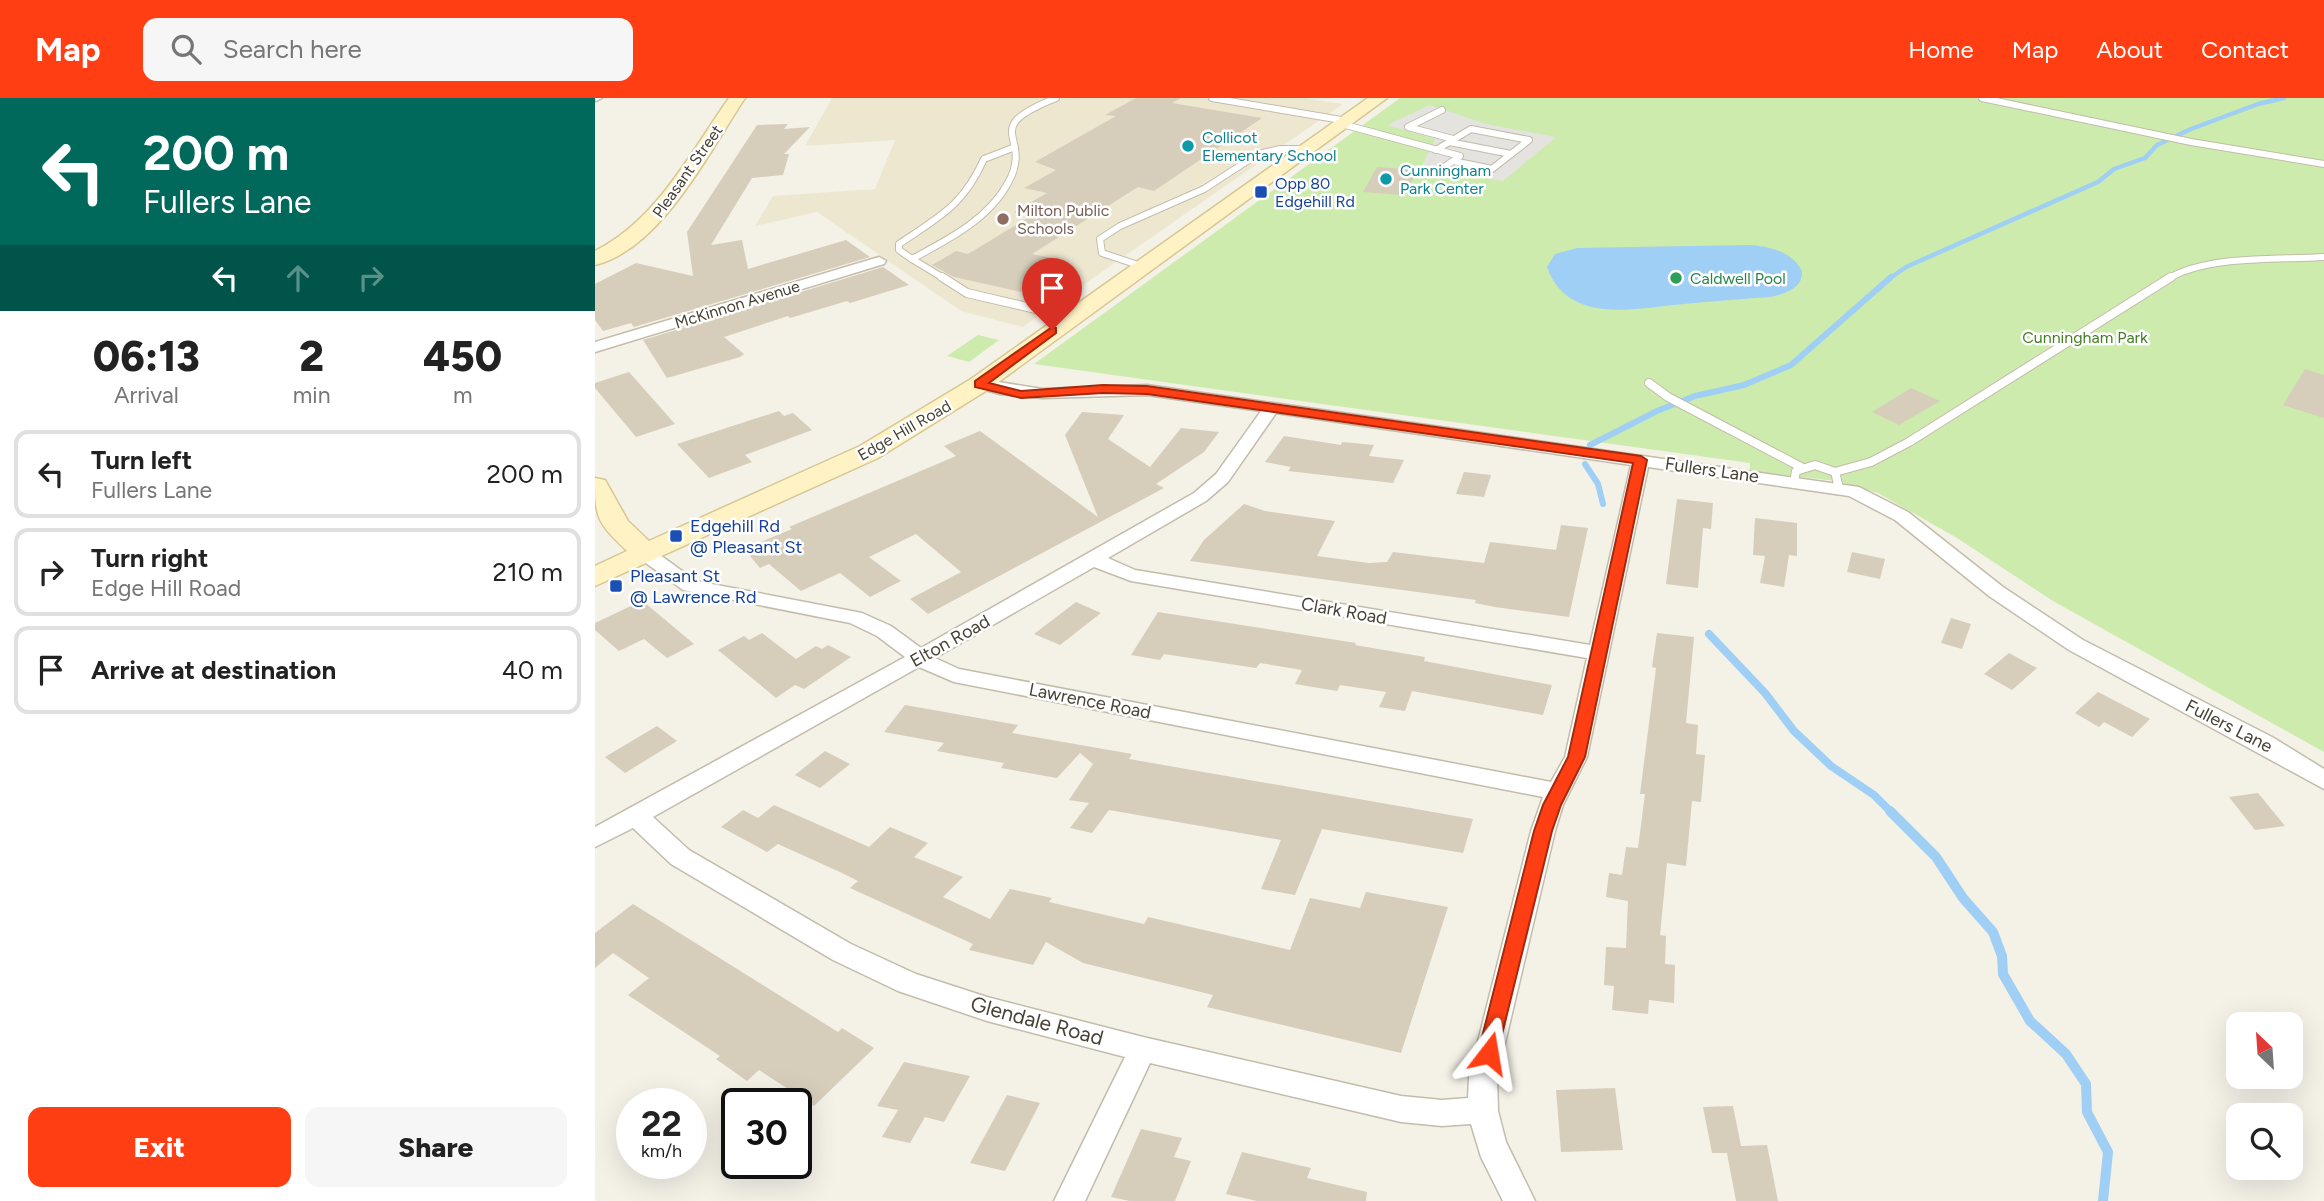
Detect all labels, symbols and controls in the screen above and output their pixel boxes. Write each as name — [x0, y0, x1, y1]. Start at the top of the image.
search box — [143, 18, 633, 81]
text: Map — [35, 30, 101, 69]
icon: search — [167, 30, 205, 68]
text: Search here — [223, 33, 362, 65]
text: Home — [1908, 35, 1974, 64]
text: Map — [2012, 35, 2058, 64]
text: About — [2096, 35, 2163, 64]
text: Contact — [2201, 35, 2289, 64]
street label: Pleasant Street — [648, 121, 726, 221]
text: 200 m — [143, 123, 289, 182]
icon: left — [28, 126, 119, 217]
place label: Collicot Elementary School — [1202, 128, 1336, 165]
marker: Collicot Elementary School — [1180, 138, 1196, 154]
place label: Cunningham Park Center — [1400, 161, 1491, 198]
marker: Cunningham Park Center — [1378, 171, 1394, 187]
place label: Opp 80 Edgehill Rd — [1275, 174, 1355, 211]
text: Fullers Lane — [143, 183, 311, 221]
marker: Opp 80 Edgehill Rd — [1253, 184, 1269, 200]
place label: Milton Public Schools — [1017, 201, 1110, 238]
marker: Milton Public Schools — [995, 211, 1011, 227]
pin — [1022, 258, 1082, 330]
icon: left — [206, 259, 244, 297]
icon: ahead — [279, 259, 317, 297]
icon: right — [352, 259, 390, 297]
icon: arrive — [1033, 269, 1071, 307]
place label: Caldwell Pool — [1690, 269, 1786, 288]
marker: Caldwell Pool — [1668, 270, 1684, 286]
street label: McKinnon Avenue — [672, 276, 802, 333]
park label: Cunningham Park — [2022, 328, 2148, 347]
text: 06:13 — [93, 331, 200, 382]
text: 2 — [299, 331, 324, 382]
text: 450 — [423, 331, 502, 382]
text: Arrival — [114, 381, 179, 409]
text: min — [293, 381, 331, 409]
text: m — [453, 381, 473, 409]
street label: Edge Hill Road — [854, 396, 954, 465]
text: Turn left — [91, 444, 192, 476]
street label: Fullers Lane — [1664, 453, 1761, 488]
icon: left — [32, 455, 70, 493]
text: 200 m — [487, 458, 563, 490]
text: Fullers Lane — [91, 476, 212, 504]
place label: Edgehill Rd @ Pleasant St — [690, 515, 803, 558]
marker: Edgehill Rd @ Pleasant St — [668, 528, 684, 544]
text: Turn right — [91, 542, 208, 574]
icon: right — [32, 553, 70, 591]
text: 210 m — [493, 556, 563, 588]
place label: Pleasant St @ Lawrence Rd — [630, 565, 757, 608]
text: Edge Hill Road — [91, 574, 241, 602]
marker: Pleasant St @ Lawrence Rd — [608, 578, 624, 594]
street label: Clark Road — [1299, 593, 1389, 629]
street label: Elton Road — [906, 610, 994, 672]
icon: arrive — [32, 651, 70, 689]
text: Arrive at destination — [91, 654, 336, 686]
text: 40 m — [502, 654, 563, 686]
street label: Lawrence Road — [1027, 678, 1153, 724]
street label: Fullers Lane — [2182, 695, 2276, 757]
street label: Glendale Road — [968, 991, 1106, 1050]
north arrow — [2226, 1012, 2303, 1088]
map controls — [2226, 1012, 2303, 1180]
position arrow — [1452, 1016, 1526, 1090]
speed limit sign: 30 — [721, 1088, 812, 1179]
text: 22 — [641, 1103, 682, 1145]
button: search — [2226, 1103, 2303, 1180]
button: Exit — [28, 1107, 291, 1187]
button: Share — [305, 1107, 567, 1187]
text: km/h — [641, 1140, 682, 1162]

